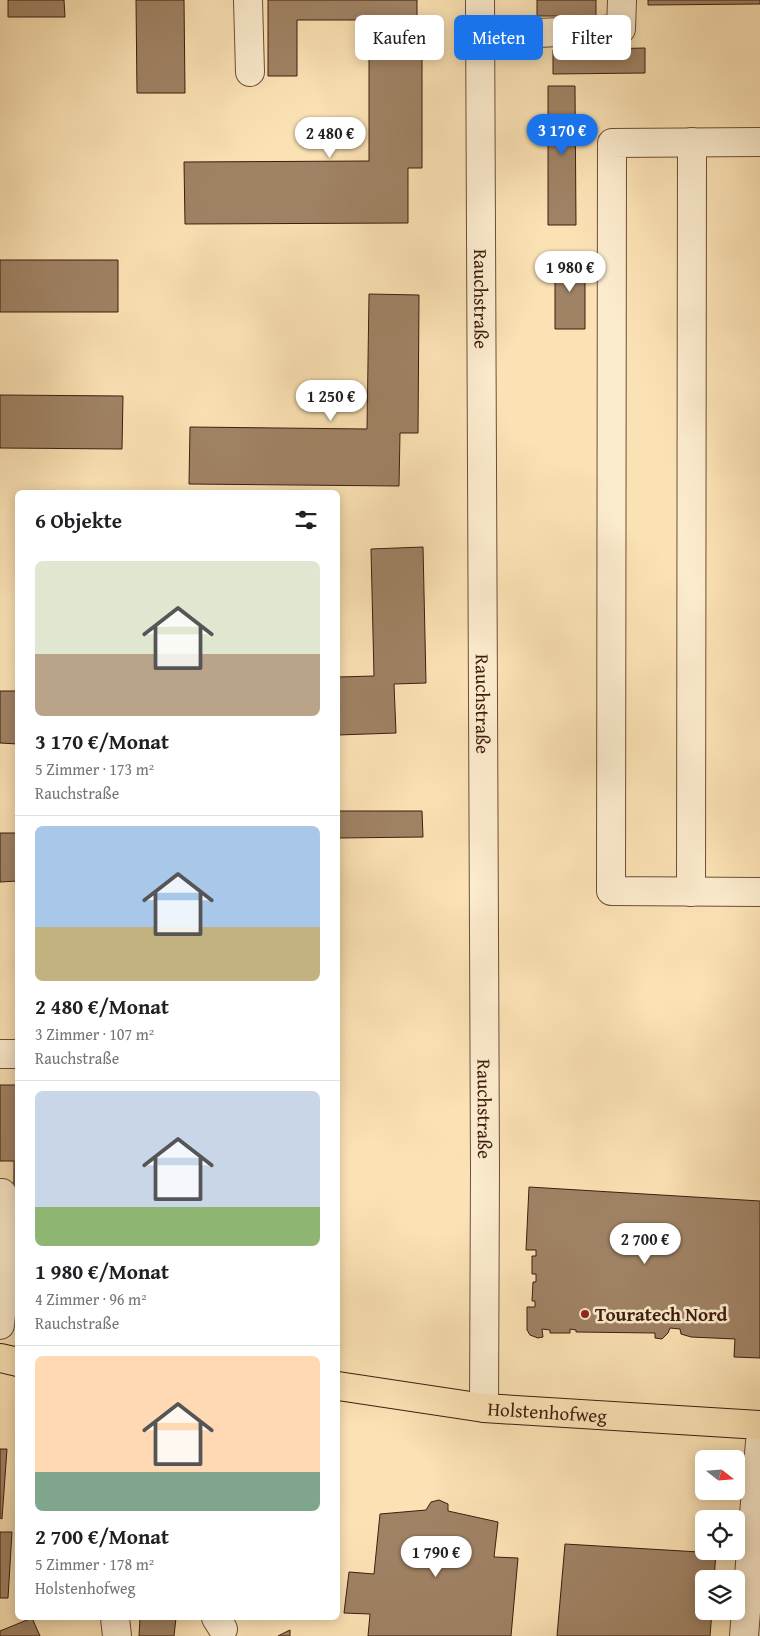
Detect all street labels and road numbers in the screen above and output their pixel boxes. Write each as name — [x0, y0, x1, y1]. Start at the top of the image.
street label: Rauchstraße — [467, 249, 495, 349]
street label: Rauchstraße — [469, 654, 497, 754]
street label: Rauchstraße — [471, 1059, 499, 1159]
street label: Holstenhofweg — [487, 1394, 608, 1430]

